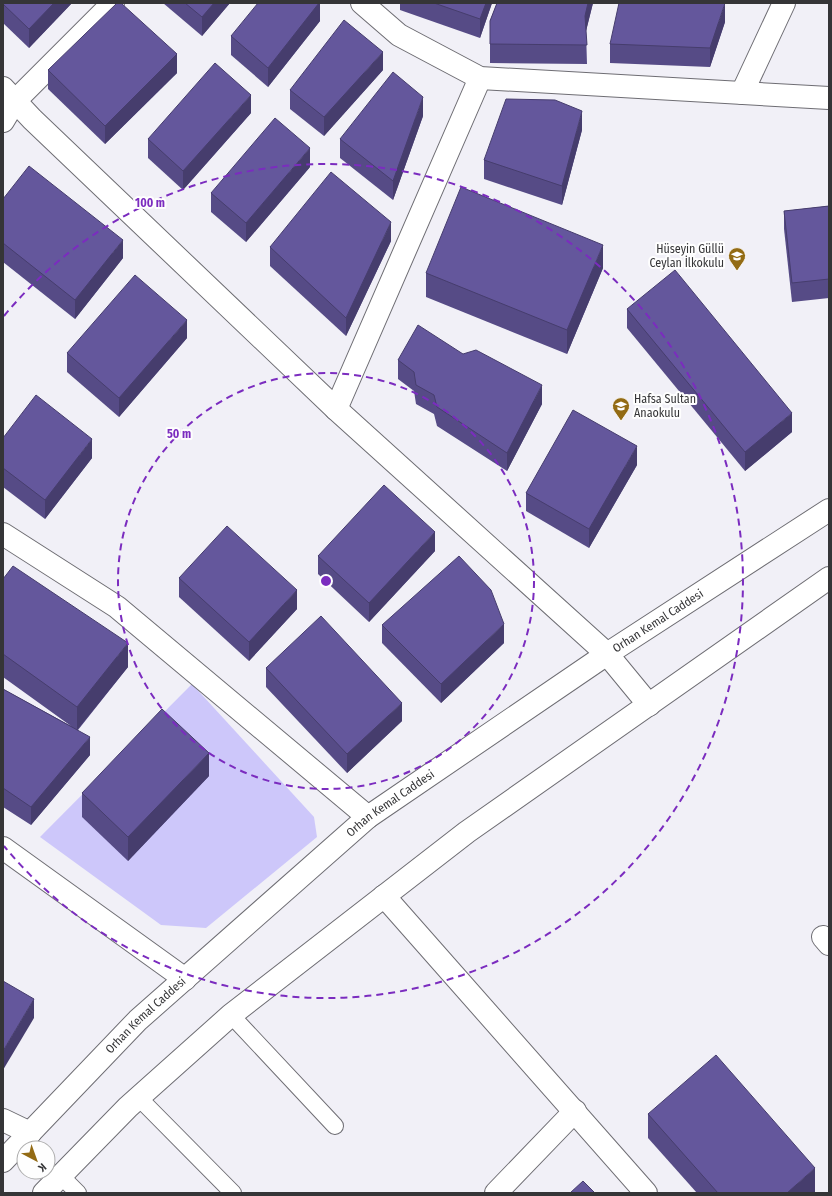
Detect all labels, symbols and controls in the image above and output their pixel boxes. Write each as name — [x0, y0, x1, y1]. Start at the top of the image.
text: 100 m — [135, 196, 165, 210]
place label: Hüseyin Güllü Ceylan İlkokulu — [649, 242, 724, 270]
school or university icon: Hüseyin Güllü Ceylan İlkokulu — [727, 246, 747, 271]
place label: Hafsa Sultan Anaokulu — [634, 392, 696, 420]
school or university icon: Hafsa Sultan Anaokulu — [611, 396, 631, 421]
text: 50 m — [167, 427, 191, 441]
centre of rings — [319, 574, 333, 588]
street label: Orhan Kemal Caddesi — [610, 586, 706, 655]
street label: Orhan Kemal Caddesi — [343, 767, 437, 840]
street label: Orhan Kemal Caddesi — [103, 974, 189, 1056]
north arrow — [16, 1140, 56, 1180]
text: K — [35, 1160, 49, 1175]

